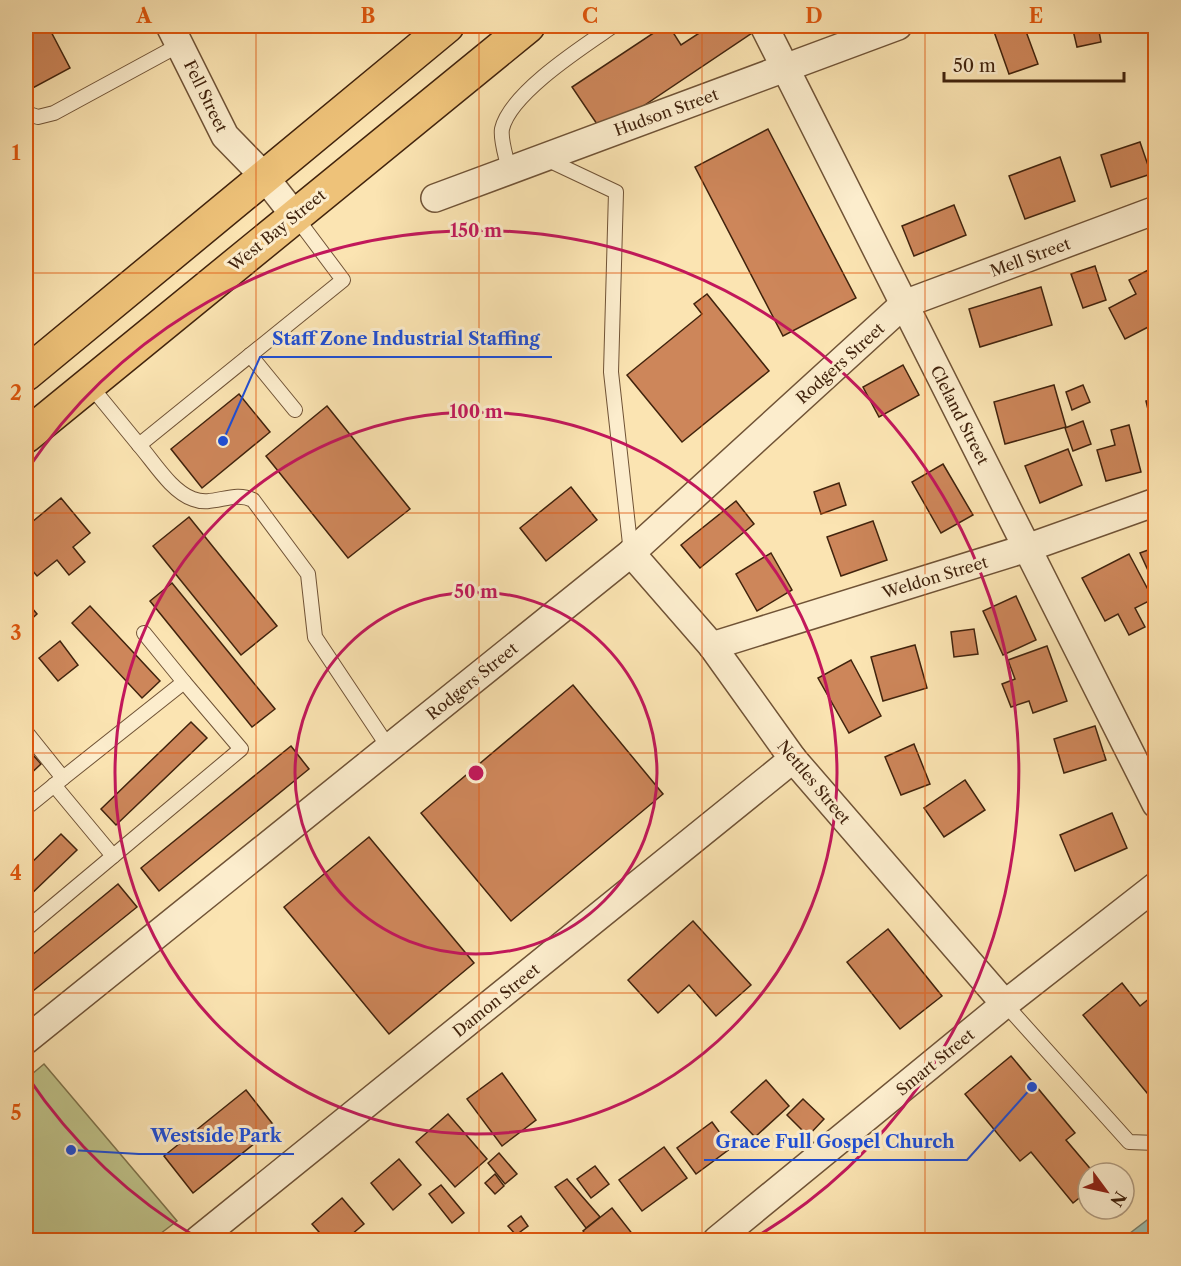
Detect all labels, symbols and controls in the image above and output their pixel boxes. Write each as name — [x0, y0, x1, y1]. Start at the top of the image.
text: A — [135, 4, 152, 28]
text: B — [361, 4, 376, 28]
text: C — [582, 4, 598, 28]
text: D — [805, 4, 823, 28]
text: E — [1029, 4, 1043, 28]
scale bar — [944, 45, 1124, 83]
text: 50 m — [953, 55, 996, 77]
street label: Fell Street — [180, 57, 232, 136]
street label: Hudson Street — [611, 84, 721, 140]
text: 1 — [12, 141, 21, 165]
street label: West Bay Street — [224, 185, 330, 276]
text: 150 m — [450, 220, 502, 242]
street label: Mell Street — [987, 233, 1073, 281]
street label: Rodgers Street — [792, 318, 888, 408]
callout: Staff Zone Industrial Staffing — [260, 321, 552, 357]
text: Staff Zone Industrial Staffing — [272, 328, 541, 350]
street label: Cleland Street — [926, 362, 994, 468]
text: 2 — [10, 381, 22, 405]
text: 100 m — [449, 401, 503, 423]
street label: Weldon Street — [879, 551, 990, 603]
text: 50 m — [454, 581, 498, 603]
text: 3 — [10, 621, 22, 645]
street label: Rodgers Street — [422, 638, 522, 724]
street label: Nettles Street — [773, 736, 855, 828]
centre of rings — [466, 763, 486, 783]
text: 4 — [10, 861, 22, 885]
street label: Damon Street — [449, 959, 544, 1041]
street label: Smart Street — [892, 1024, 978, 1100]
text: 5 — [10, 1101, 22, 1125]
callout: Westside Park — [139, 1118, 294, 1154]
callout: Grace Full Gospel Church — [704, 1124, 967, 1160]
text: Westside Park — [149, 1125, 283, 1147]
text: Grace Full Gospel Church — [715, 1131, 955, 1153]
north arrow — [1076, 1161, 1136, 1221]
text: N — [1106, 1188, 1131, 1211]

